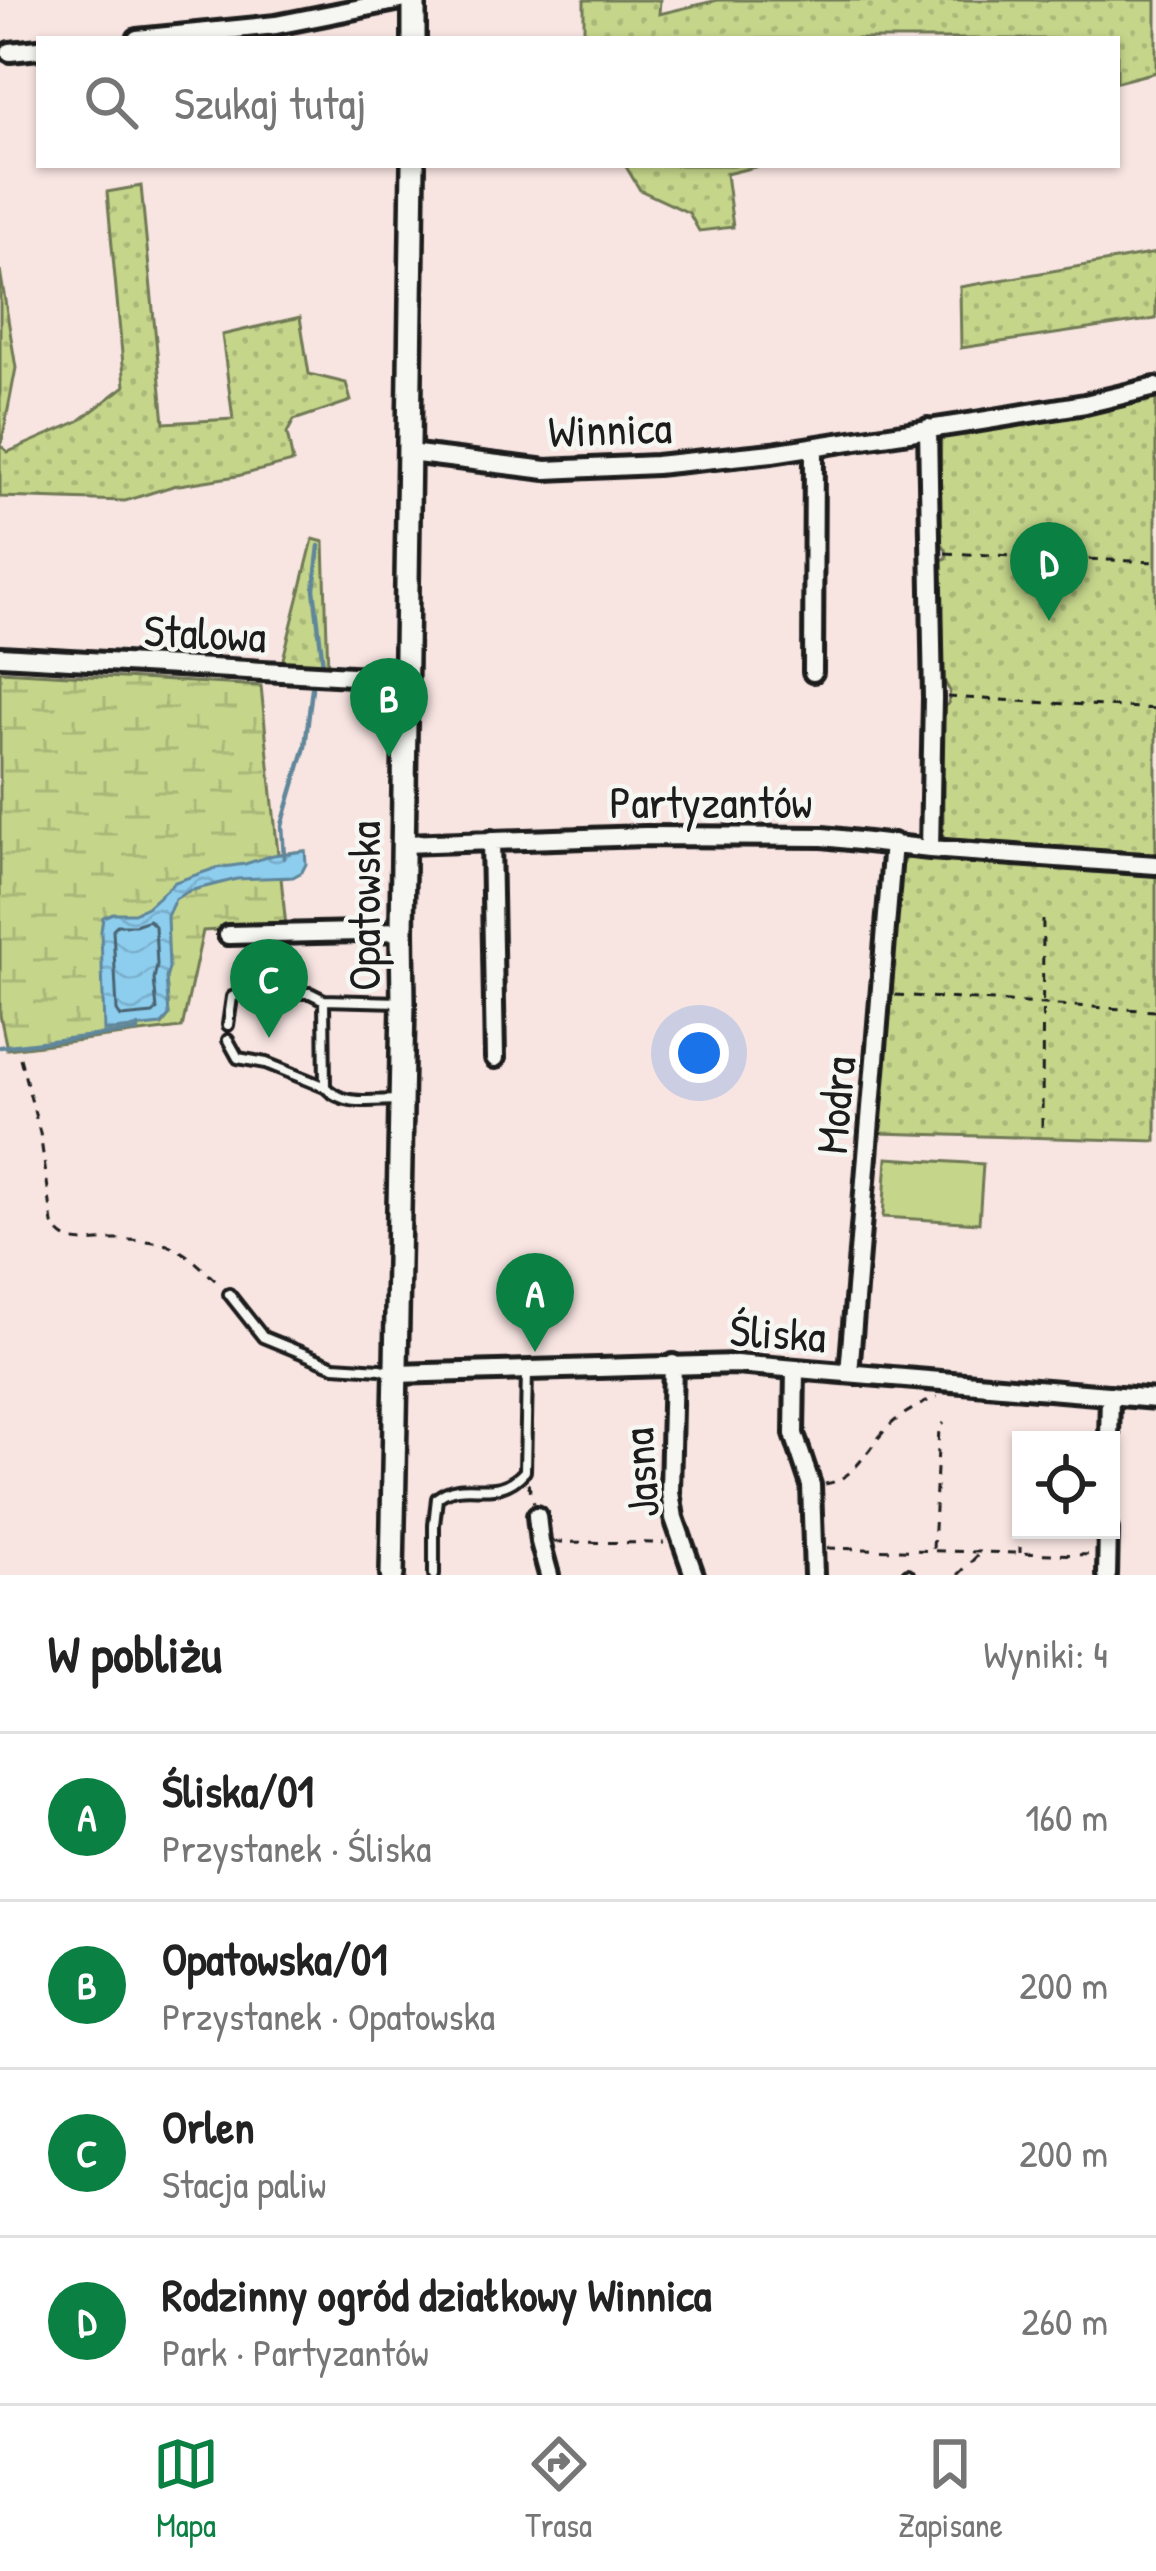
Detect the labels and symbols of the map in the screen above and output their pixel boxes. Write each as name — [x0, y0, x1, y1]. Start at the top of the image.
street label: Winnica — [547, 396, 673, 461]
pin: D — [1010, 522, 1088, 621]
street label: Stalowa — [142, 599, 268, 666]
pin: B — [350, 658, 428, 757]
street label: Partyzantów — [610, 771, 812, 832]
street label: Opatowska — [333, 821, 394, 991]
pin: C — [230, 939, 308, 1038]
your location — [669, 1023, 729, 1083]
street label: Modra — [800, 1054, 869, 1156]
pin: A — [496, 1253, 574, 1352]
street label: Śliska — [728, 1299, 828, 1366]
street label: Jasna — [606, 1426, 673, 1520]

